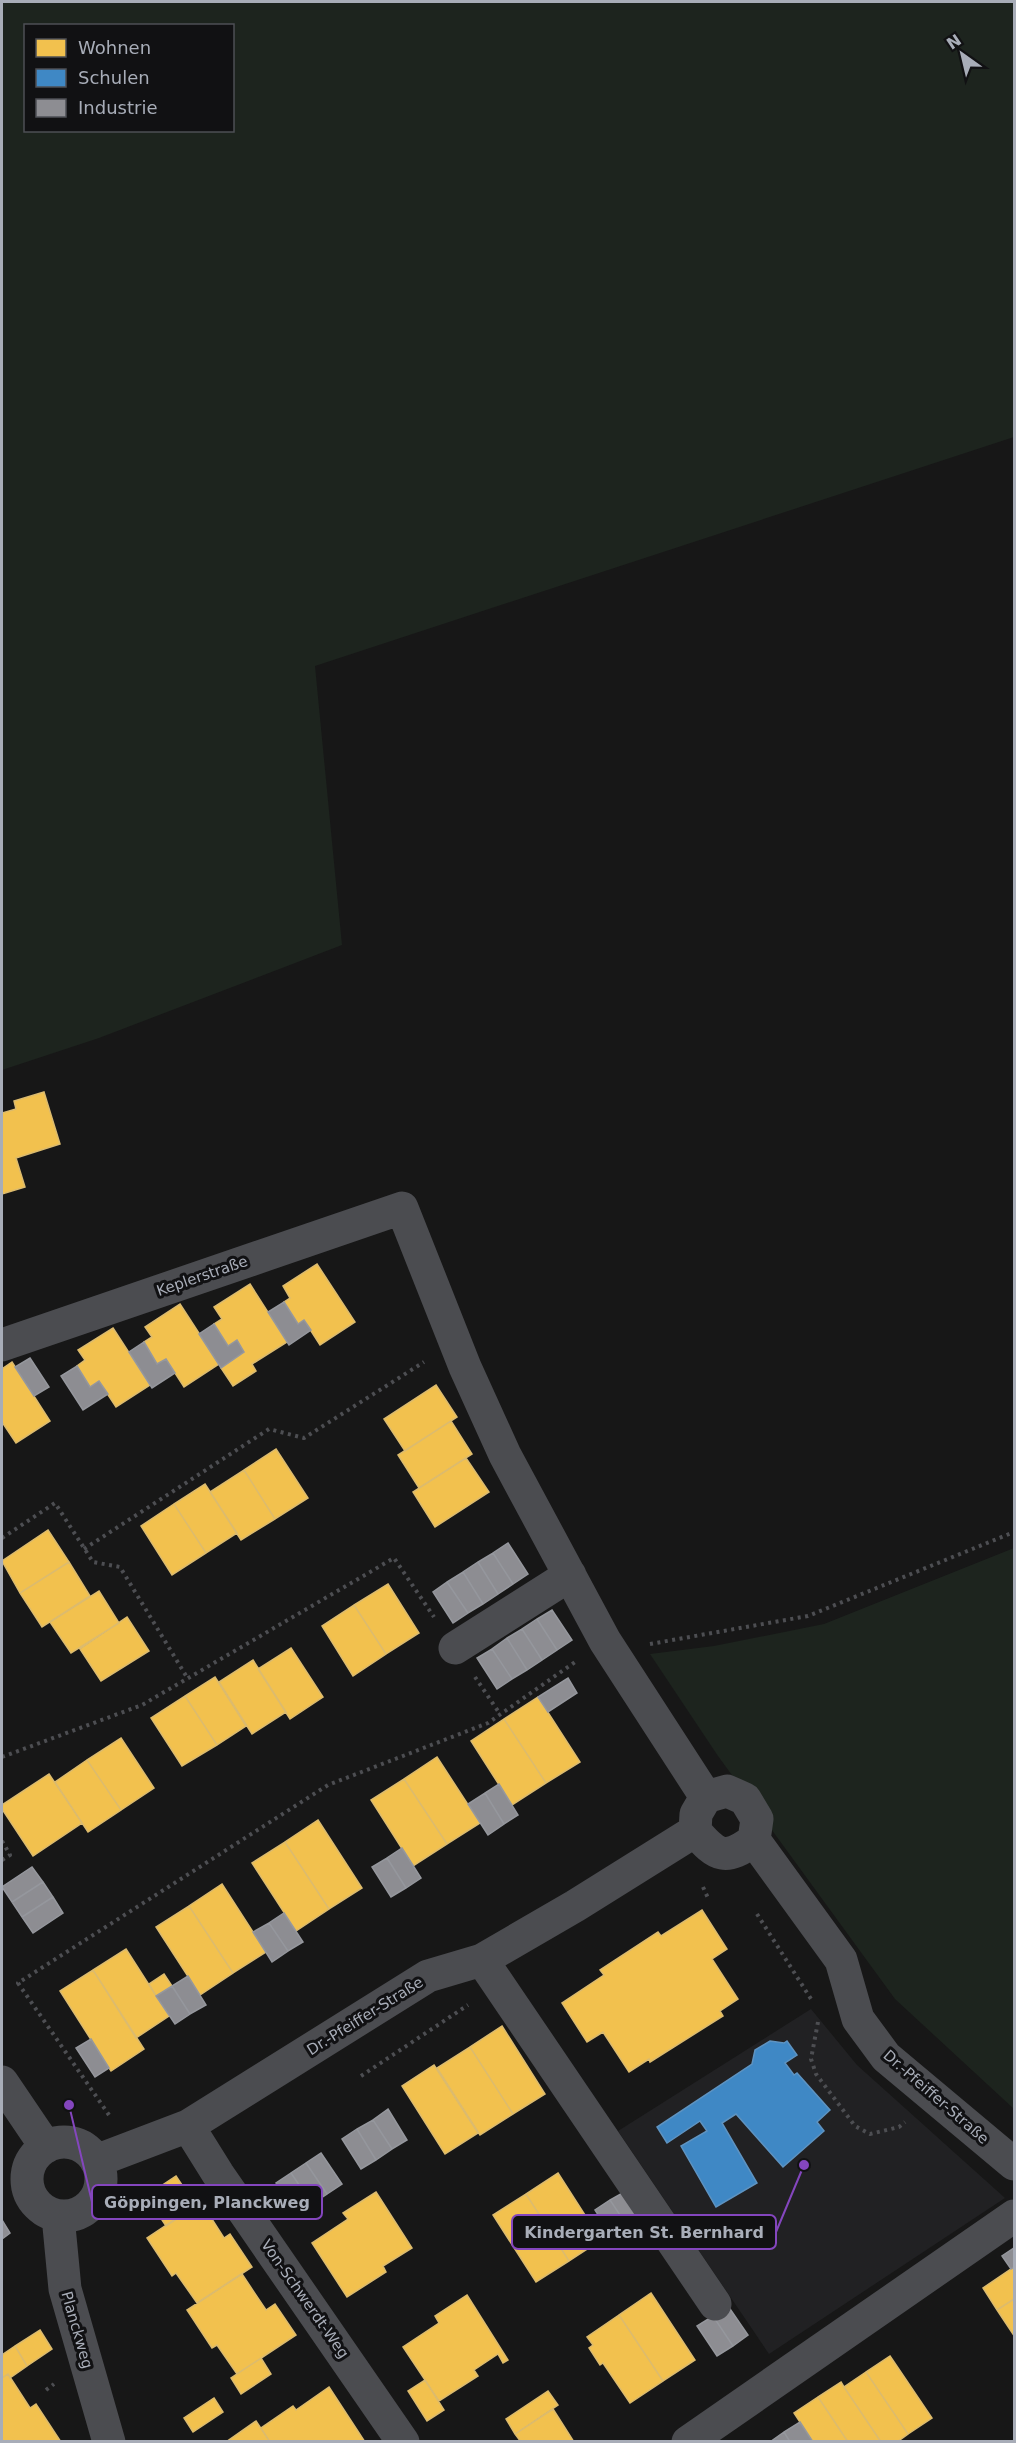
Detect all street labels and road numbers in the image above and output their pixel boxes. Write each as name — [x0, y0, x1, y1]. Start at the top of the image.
street label: Keplerstraße — [154, 1252, 250, 1300]
street label: Dr.-Pfeiffer-Straße — [303, 1973, 427, 2059]
street label: Dr.-Pfeiffer-Straße — [880, 2046, 992, 2148]
street label: Von-Schwerdt-Weg — [257, 2236, 353, 2362]
street label: Planckweg — [57, 2289, 97, 2371]

